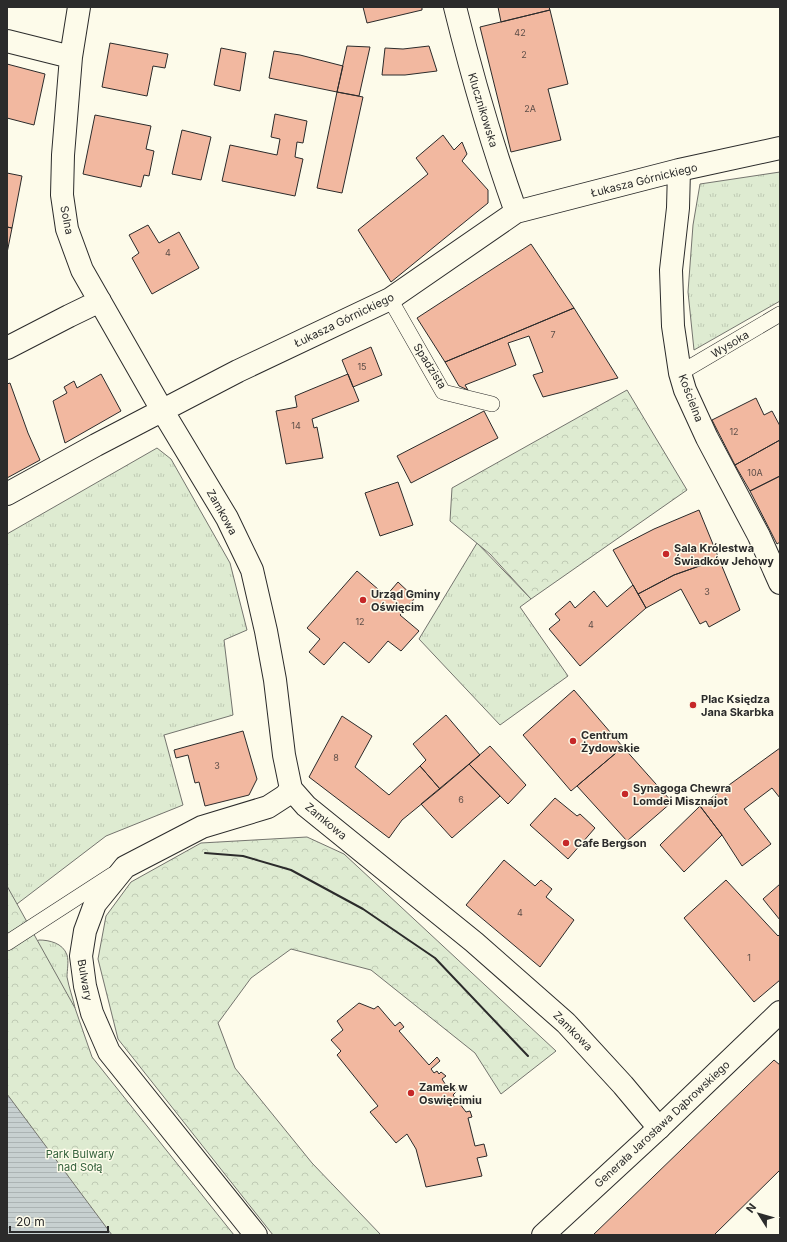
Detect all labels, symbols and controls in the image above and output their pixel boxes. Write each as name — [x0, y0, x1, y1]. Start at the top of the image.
house number: 42 — [514, 27, 526, 38]
house number: 2 — [521, 49, 527, 60]
street label: Klucznikowska — [465, 71, 501, 149]
house number: 2A — [524, 103, 536, 114]
street label: Łukasza Górnickiego — [589, 160, 699, 200]
street label: Solna — [57, 204, 77, 236]
house number: 4 — [165, 247, 171, 258]
street label: Łukasza Górnickiego — [292, 290, 397, 350]
street label: Wysoka — [709, 327, 751, 361]
house number: 7 — [550, 329, 556, 340]
street label: Spadzista — [411, 341, 449, 391]
house number: 15 — [357, 361, 367, 372]
street label: Kościelna — [675, 372, 707, 424]
house number: 14 — [291, 420, 301, 431]
house number: 12 — [729, 426, 739, 437]
house number: 10A — [747, 467, 763, 478]
street label: Zamkowa — [204, 487, 240, 537]
place label: Sala Królestwa Świadków Jehowy — [674, 541, 774, 568]
marker: Sala Królestwa Świadków Jehowy — [661, 549, 671, 559]
house number: 3 — [704, 586, 710, 597]
place label: Urząd Gminy Oświęcim — [371, 587, 441, 614]
marker: Urząd Gminy Oświęcim — [358, 595, 368, 605]
house number: 12 — [355, 616, 365, 627]
house number: 4 — [588, 619, 594, 630]
place label: Plac Księdza Jana Skarbka — [701, 692, 774, 719]
marker: Plac Księdza Jana Skarbka — [688, 700, 698, 710]
place label: Centrum Żydowskie — [581, 728, 640, 755]
marker: Centrum Żydowskie — [568, 736, 578, 746]
house number: 8 — [333, 752, 339, 763]
house number: 3 — [214, 760, 220, 771]
place label: Synagoga Chewra Lomdei Misznajot — [633, 781, 731, 808]
marker: Synagoga Chewra Lomdei Misznajot — [620, 789, 630, 799]
house number: 6 — [458, 794, 464, 805]
street label: Zamkowa — [302, 800, 350, 842]
place label: Cafe Bergson — [574, 836, 647, 850]
marker: Cafe Bergson — [561, 838, 571, 848]
house number: 4 — [517, 907, 523, 918]
house number: 1 — [747, 952, 751, 963]
street label: Bulwary — [74, 958, 96, 1002]
street label: Zamkowa — [550, 1008, 596, 1054]
street label: Generała Jarosława Dąbrowskiego — [591, 1057, 733, 1191]
place label: Zamek w Oswięcimiu — [419, 1080, 482, 1107]
marker: Zamek w Oswięcimiu — [406, 1088, 416, 1098]
park label: Park Bulwary nad Sołą — [46, 1147, 114, 1174]
north arrow — [739, 1194, 779, 1234]
text: N — [743, 1200, 759, 1216]
scale bar — [10, 1208, 108, 1234]
text: 20 m — [16, 1214, 45, 1229]

